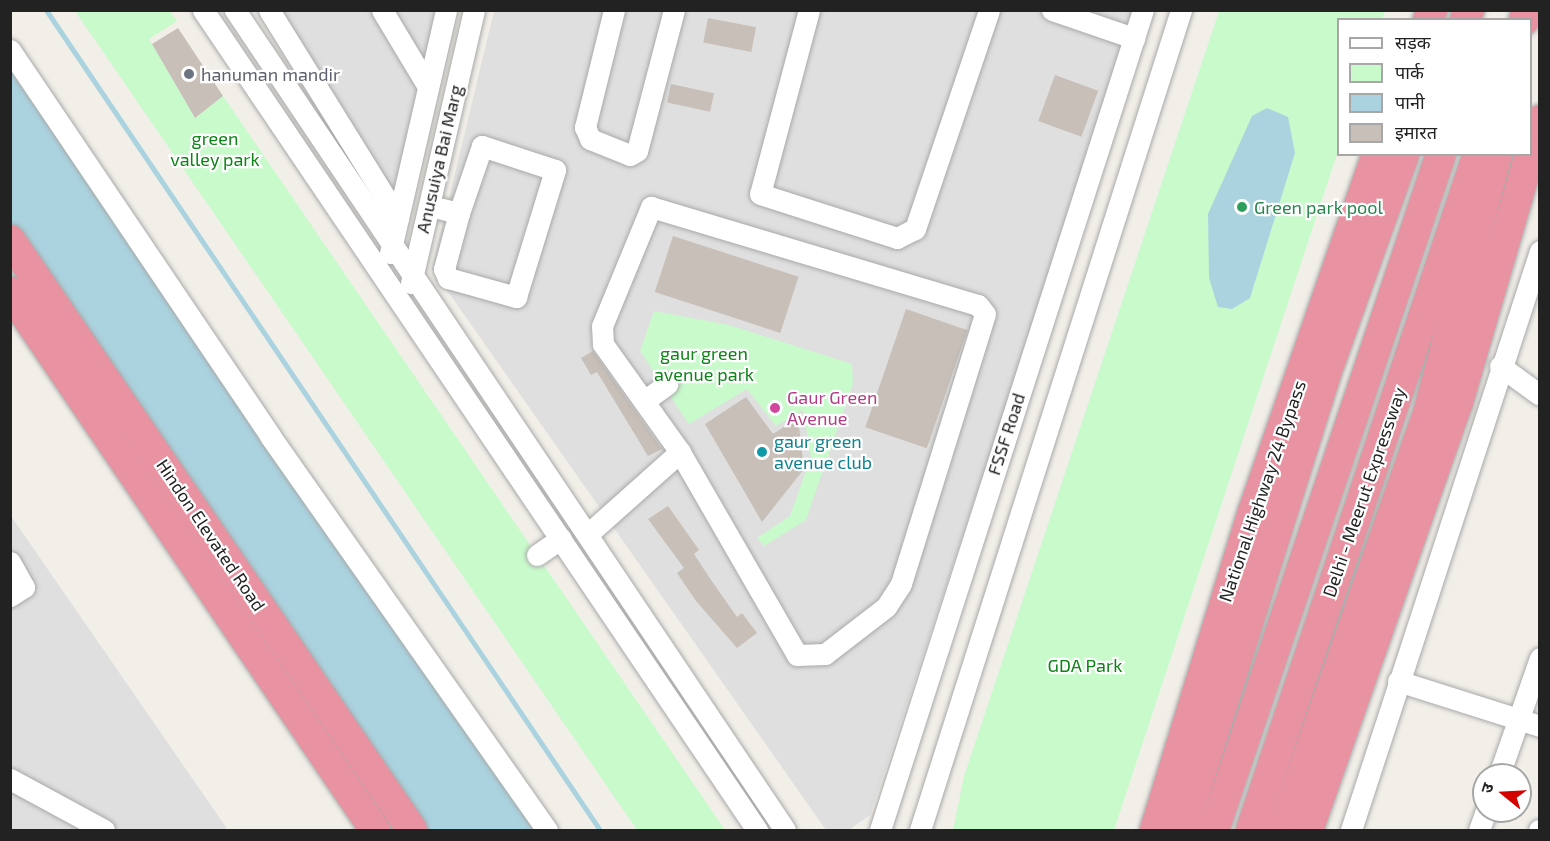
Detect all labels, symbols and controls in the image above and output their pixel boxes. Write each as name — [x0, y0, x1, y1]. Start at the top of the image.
legend — [1337, 18, 1532, 156]
text: सड़क — [1395, 31, 1431, 53]
text: पार्क — [1395, 61, 1424, 83]
place label: hanuman mandir — [201, 63, 340, 85]
marker: hanuman mandir — [182, 67, 196, 81]
street label: Anusuiya Bai Marg — [411, 83, 467, 235]
text: पानी — [1395, 91, 1425, 113]
text: इमारत — [1395, 121, 1437, 143]
park label: green valley park — [170, 128, 260, 170]
place label: Green park pool — [1254, 196, 1383, 218]
marker: Green park pool — [1235, 200, 1249, 214]
park label: gaur green avenue park — [654, 343, 754, 386]
street label: National Highway 24 Bypass — [1214, 377, 1310, 605]
street label: Delhi - Meerut Expressway — [1318, 384, 1410, 600]
place label: Gaur Green Avenue — [787, 387, 878, 430]
street label: FSSF Road — [983, 390, 1029, 478]
marker: Gaur Green Avenue — [768, 401, 782, 415]
place label: gaur green avenue club — [774, 431, 872, 474]
marker: gaur green avenue club — [755, 445, 769, 459]
street label: Hindon Elevated Road — [152, 455, 270, 615]
park label: GDA Park — [1047, 654, 1123, 676]
north arrow — [1472, 763, 1532, 823]
text: उ — [1476, 781, 1497, 795]

